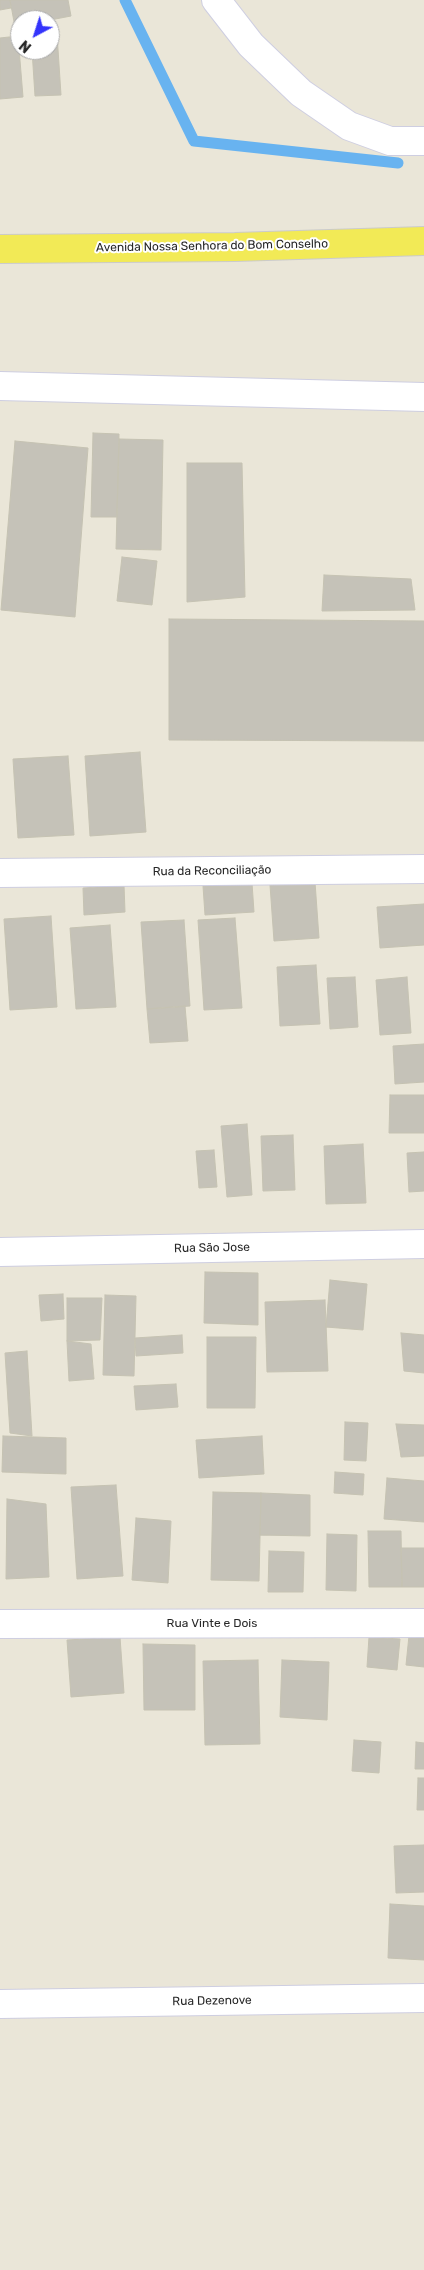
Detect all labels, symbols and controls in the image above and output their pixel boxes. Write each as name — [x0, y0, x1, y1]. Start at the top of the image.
north arrow — [10, 10, 60, 60]
text: N — [16, 36, 35, 56]
street label: Avenida Nossa Senhora do Bom Conselho — [96, 237, 328, 255]
street label: Rua da Reconciliação — [153, 863, 271, 879]
street label: Rua São Jose — [174, 1240, 250, 1256]
street label: Rua Vinte e Dois — [167, 1617, 257, 1631]
street label: Rua Dezenove — [172, 1993, 252, 2009]

